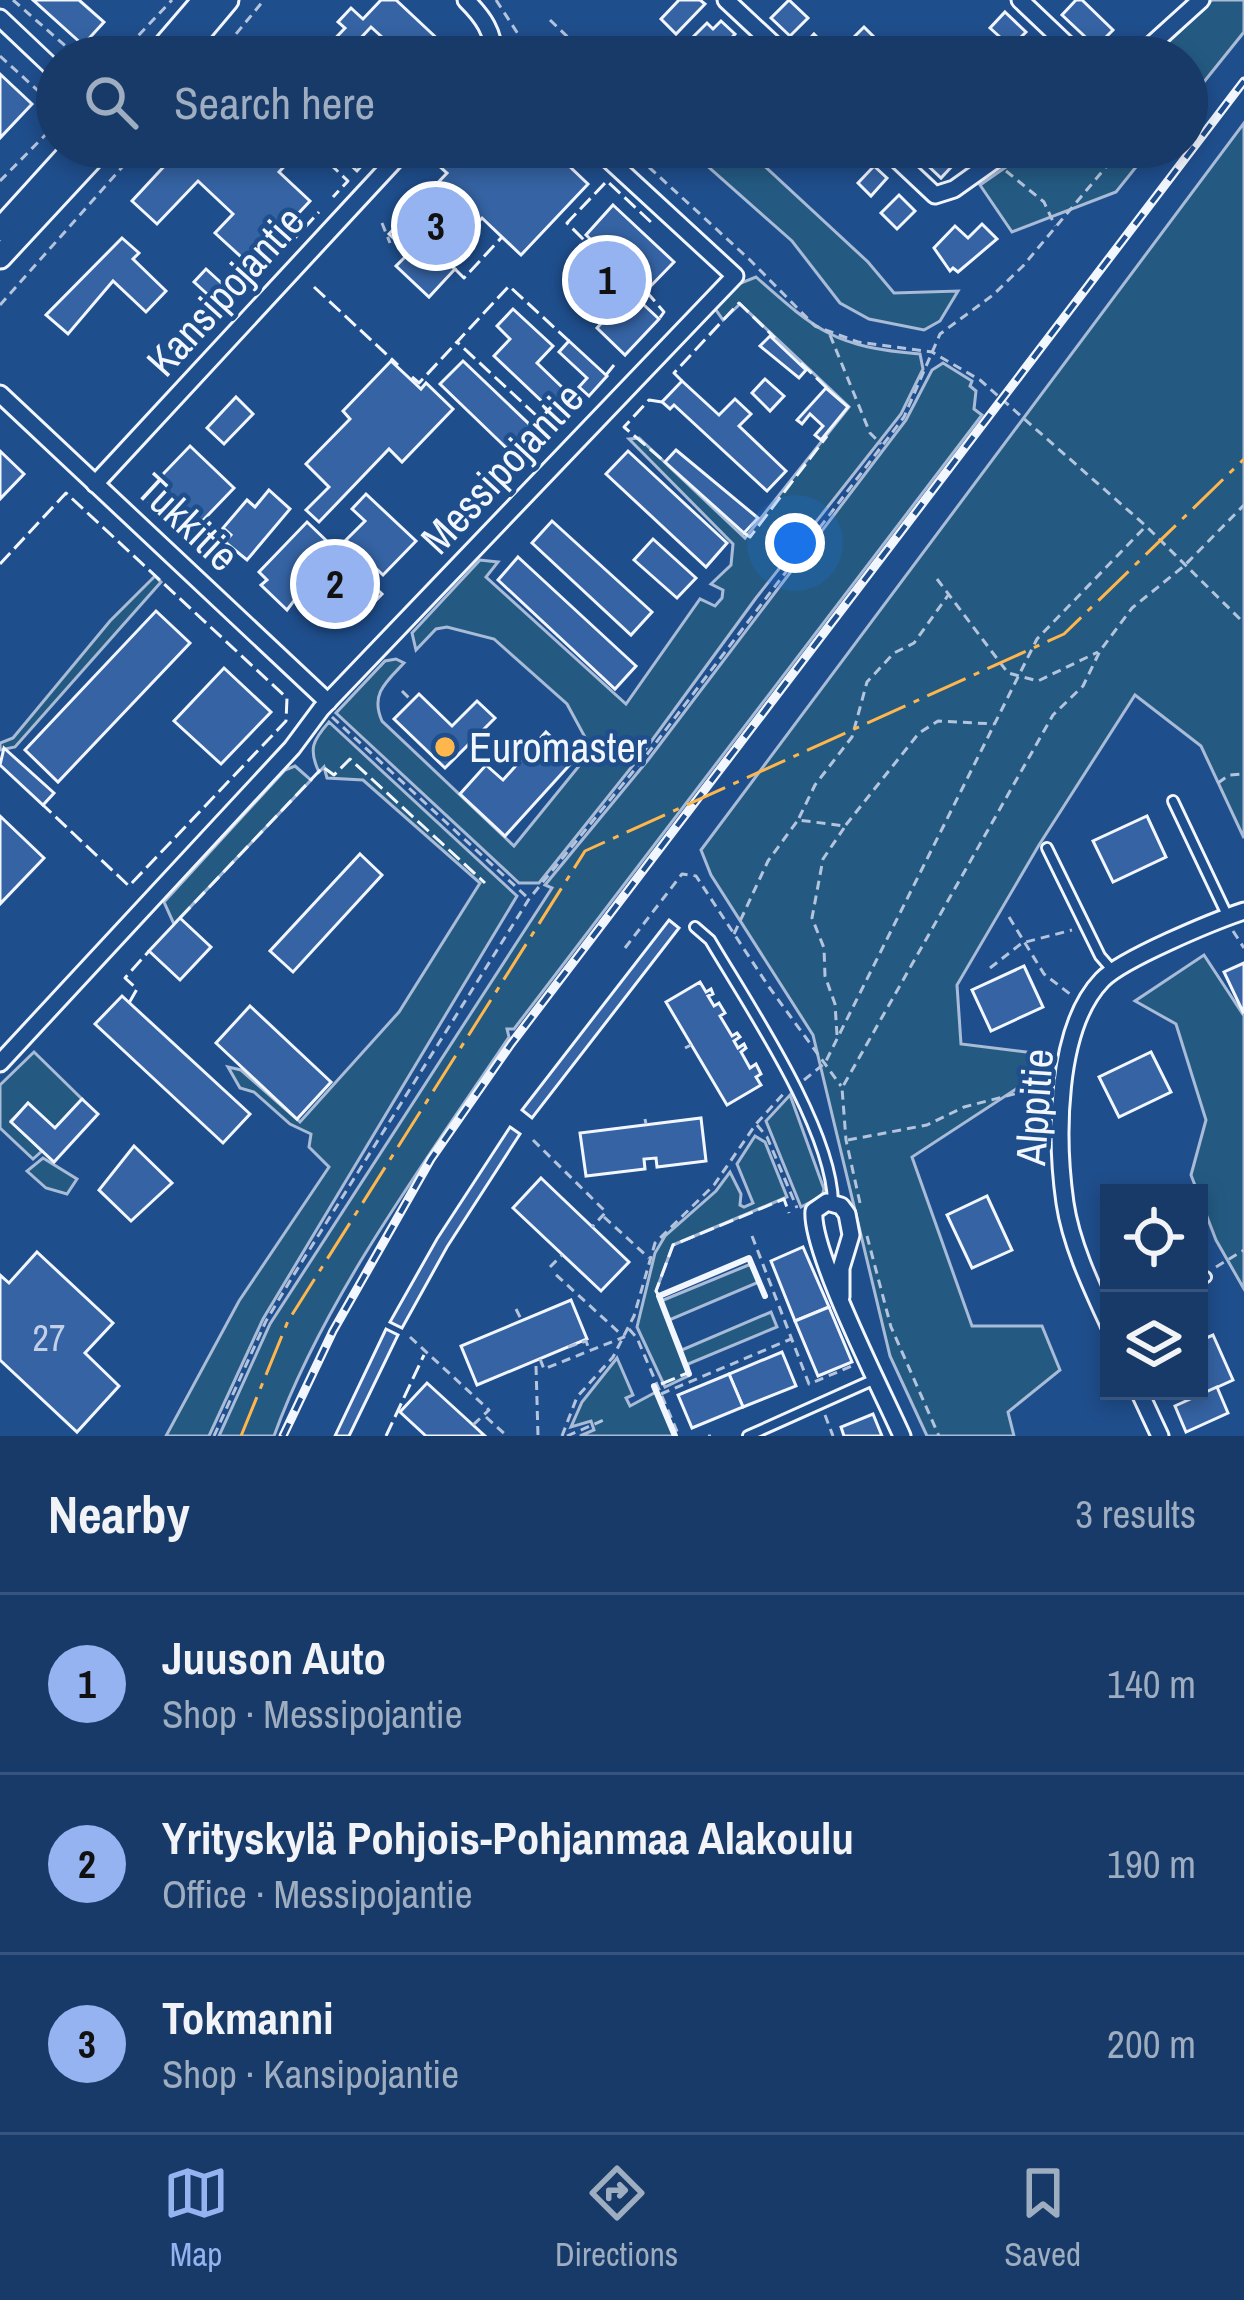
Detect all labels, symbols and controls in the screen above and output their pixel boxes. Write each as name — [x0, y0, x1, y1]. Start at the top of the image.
search box — [36, 36, 1208, 168]
icon: search — [78, 69, 144, 135]
text: Search here — [174, 72, 375, 133]
pin: 3 — [397, 181, 475, 271]
street label: Kansipojantie — [134, 194, 316, 388]
pin: 1 — [568, 235, 646, 325]
street label: Messipojantie — [408, 370, 596, 566]
street label: Tukkitie — [125, 461, 251, 583]
your location — [765, 513, 825, 573]
pin: 2 — [296, 539, 374, 629]
place label: Euromaster — [469, 719, 648, 775]
marker: Euromaster — [432, 734, 458, 760]
street label: Alppitie — [1002, 1047, 1066, 1168]
map controls — [1100, 1184, 1208, 1400]
button: locate — [1100, 1184, 1208, 1292]
button: layers — [1100, 1292, 1208, 1400]
house number: 27 — [33, 1314, 65, 1362]
text: Nearby — [48, 1480, 190, 1549]
text: 3 results — [1075, 1488, 1196, 1540]
text: Juuson Auto — [162, 1627, 386, 1688]
text: 1 — [78, 1658, 96, 1710]
text: 140 m — [1107, 1658, 1196, 1710]
text: Shop · Messipojantie — [162, 1688, 462, 1740]
text: Yrityskylä Pohjois-Pohjanmaa Alakoulu — [162, 1807, 854, 1868]
text: 2 — [78, 1838, 96, 1890]
text: 190 m — [1107, 1838, 1196, 1890]
text: Office · Messipojantie — [162, 1868, 473, 1920]
text: Tokmanni — [162, 1987, 334, 2048]
text: 3 — [78, 2018, 96, 2070]
text: 200 m — [1107, 2018, 1196, 2070]
text: Shop · Kansipojantie — [162, 2048, 459, 2100]
tab: Map — [163, 2160, 229, 2276]
tab: Directions — [555, 2160, 678, 2276]
tab: Saved — [1004, 2160, 1081, 2276]

